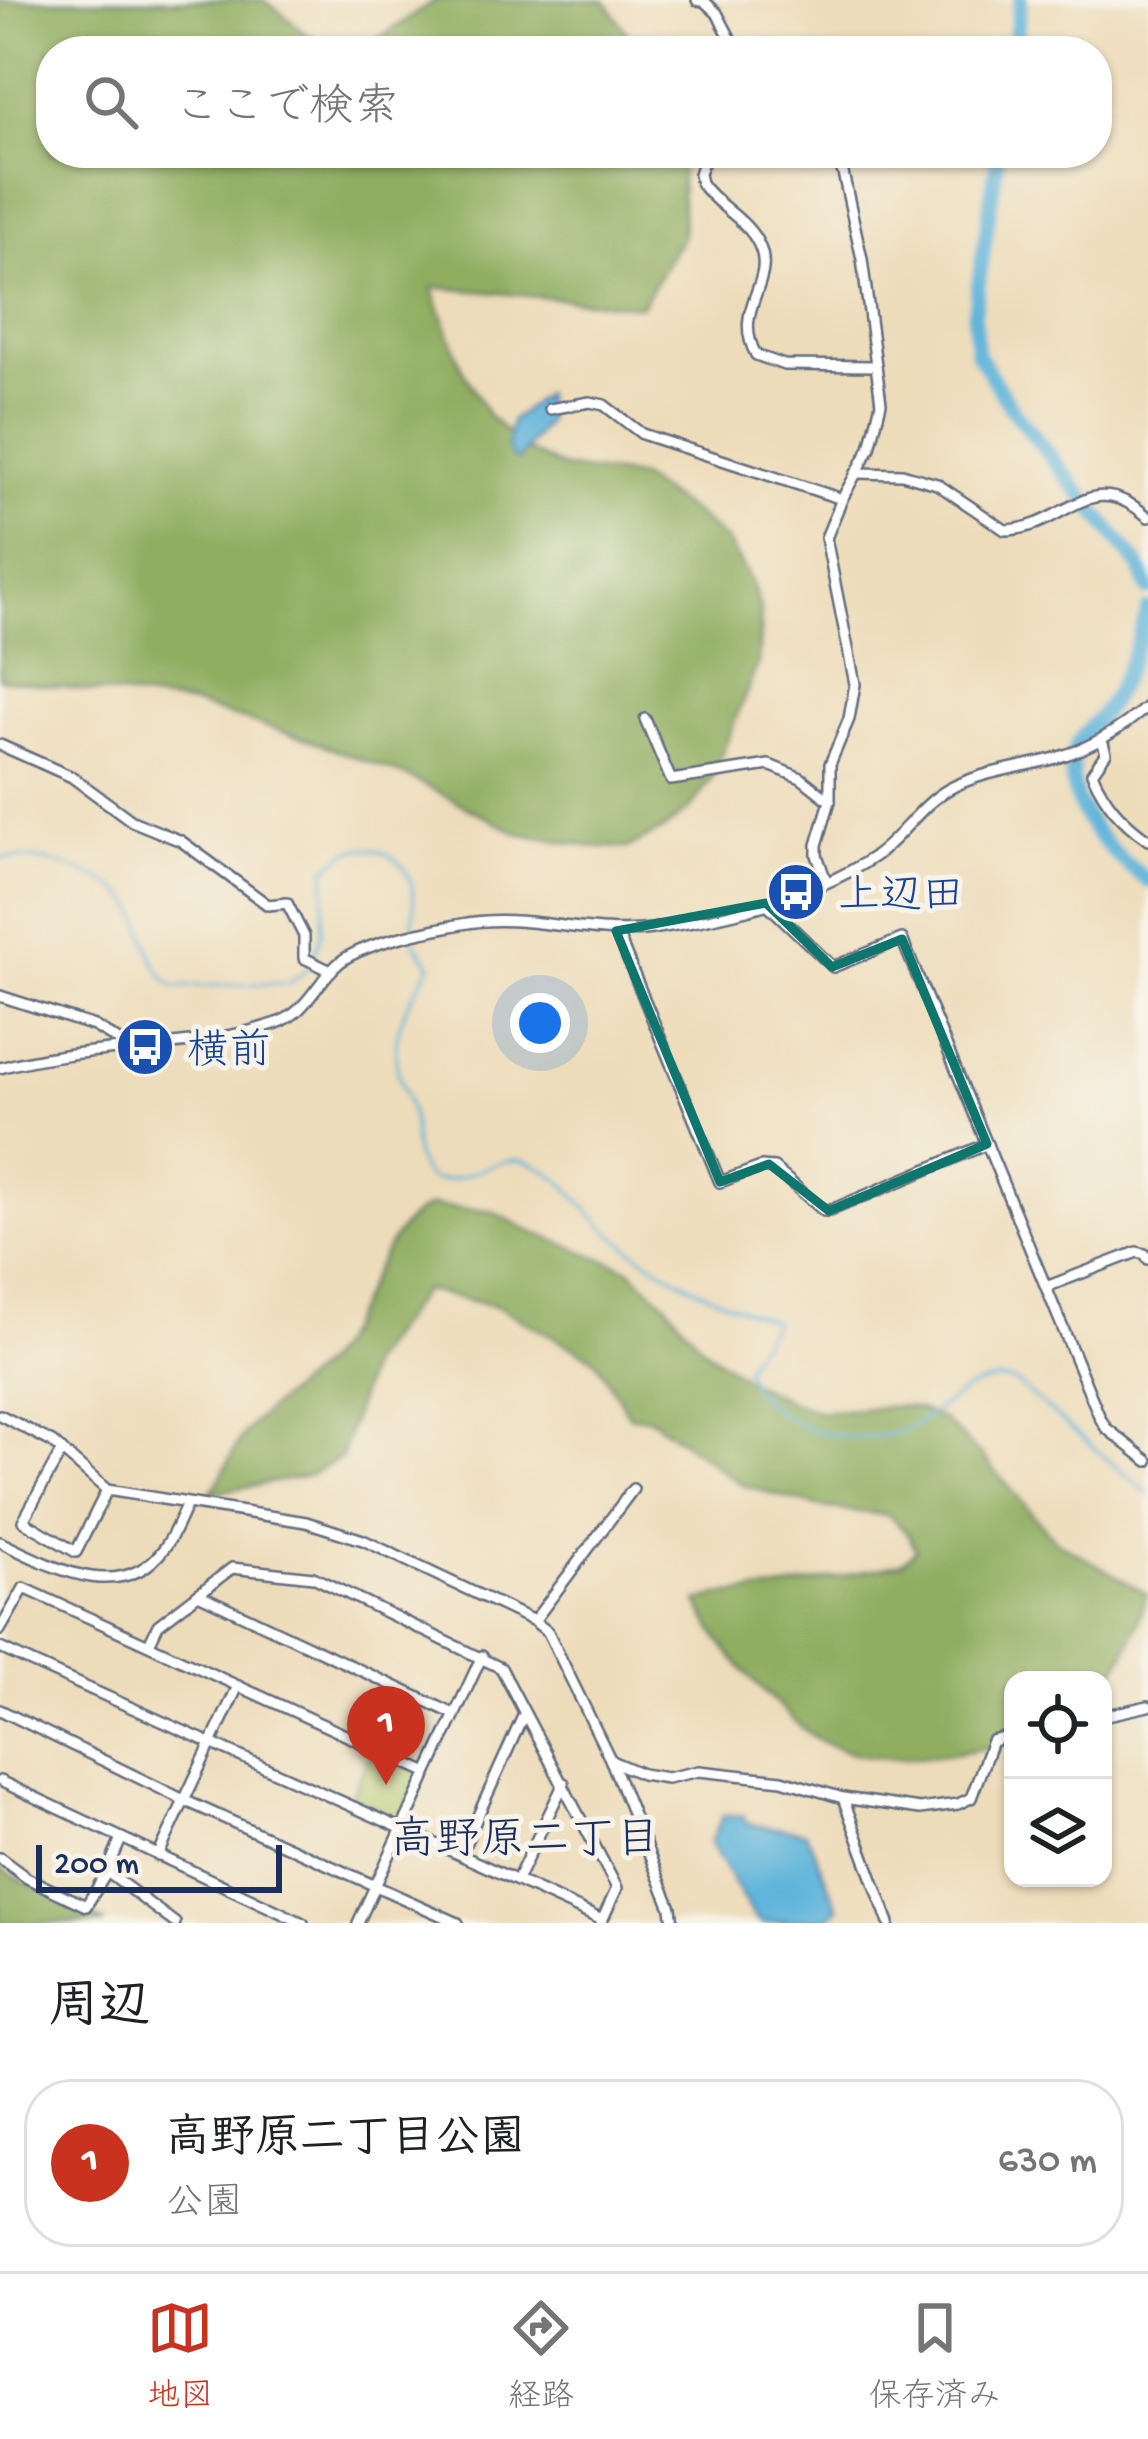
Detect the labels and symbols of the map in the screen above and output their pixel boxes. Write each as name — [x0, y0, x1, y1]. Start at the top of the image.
bus stop icon: 上辺田 — [765, 861, 827, 923]
place label: 上辺田 — [838, 874, 964, 924]
your location — [510, 993, 570, 1053]
bus stop icon: 横前 — [114, 1016, 176, 1078]
place label: 横前 — [187, 1028, 271, 1079]
pin: 1 — [347, 1686, 425, 1785]
district label: 高野原二丁目 — [390, 1815, 660, 1870]
scale bar — [36, 1839, 282, 1892]

